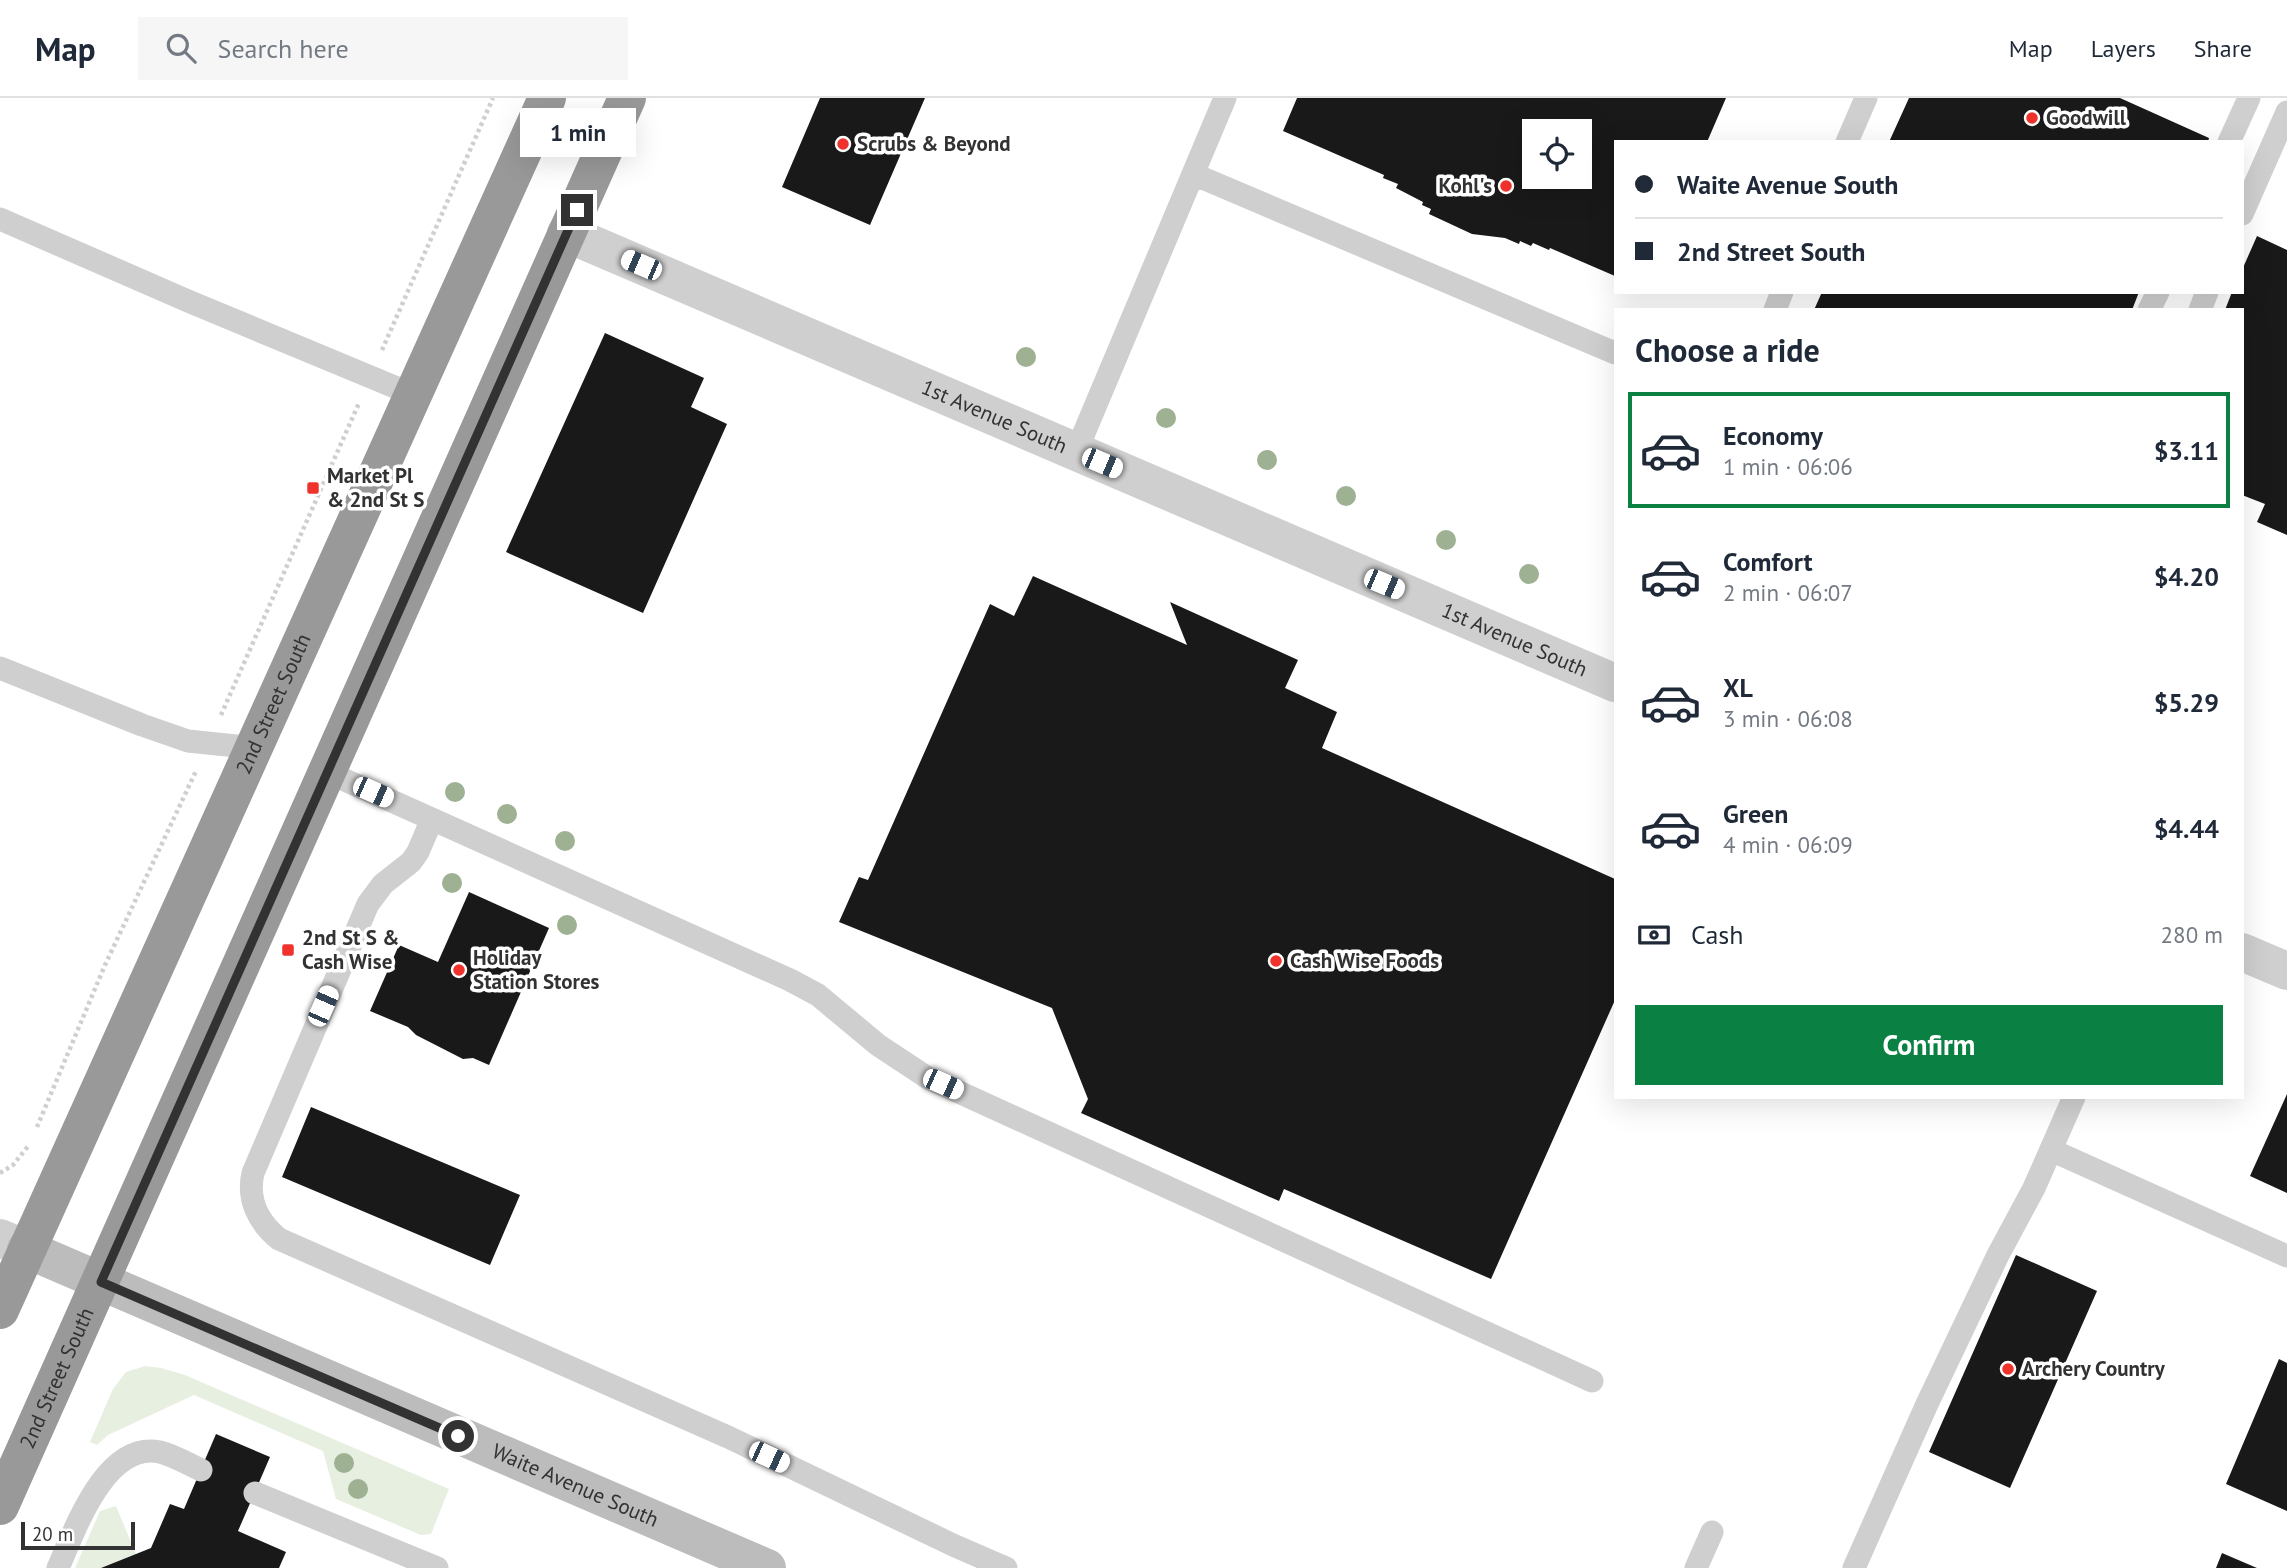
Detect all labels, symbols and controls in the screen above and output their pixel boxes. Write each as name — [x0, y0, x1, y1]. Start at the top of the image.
search box — [138, 17, 628, 80]
text: Map — [35, 27, 96, 70]
icon: search — [162, 29, 200, 67]
text: Search here — [218, 32, 349, 65]
text: Map — [2009, 33, 2053, 64]
text: Layers — [2091, 33, 2156, 64]
text: Share — [2194, 33, 2252, 64]
place label: Goodwill — [2046, 104, 2127, 131]
callout: 1 min — [519, 108, 635, 158]
marker: Goodwill — [2024, 110, 2040, 126]
text: 1 min — [550, 118, 606, 147]
map controls — [1522, 119, 1592, 189]
button: locate — [1522, 119, 1592, 189]
place label: Scrubs & Beyond — [857, 130, 1010, 157]
marker: Scrubs & Beyond — [835, 136, 851, 152]
text: Waite Avenue South — [1677, 168, 1898, 201]
place label: Kohl's — [1438, 172, 1492, 199]
marker: Kohl's — [1498, 178, 1514, 194]
route end — [561, 194, 593, 226]
text: 2nd Street South — [1677, 235, 1865, 268]
car — [618, 247, 665, 283]
text: Choose a ride — [1635, 329, 1820, 371]
street label: 1st Avenue South — [917, 373, 1071, 459]
icon: car — [1639, 419, 1702, 482]
text: Economy — [1723, 419, 1823, 452]
text: $3.11 — [2154, 434, 2219, 467]
car — [1079, 445, 1126, 481]
text: 1 min · 06:06 — [1723, 452, 1853, 481]
place label: Market Pl & 2nd St S — [327, 462, 424, 513]
marker: Market Pl & 2nd St S — [305, 480, 321, 496]
icon: car — [1639, 545, 1702, 608]
text: Comfort — [1723, 545, 1813, 578]
text: $4.20 — [2154, 560, 2219, 593]
car — [1361, 566, 1408, 602]
text: 2 min · 06:07 — [1723, 578, 1853, 607]
street label: 1st Avenue South — [1438, 596, 1592, 683]
street label: 2nd Street South — [230, 629, 317, 778]
icon: car — [1639, 671, 1702, 734]
text: XL — [1723, 671, 1753, 704]
text: $5.29 — [2154, 686, 2219, 719]
text: 3 min · 06:08 — [1723, 704, 1853, 733]
car — [350, 774, 397, 810]
icon: car — [1639, 797, 1702, 860]
text: Green — [1723, 797, 1788, 830]
text: $4.44 — [2154, 812, 2219, 845]
text: 4 min · 06:09 — [1723, 830, 1853, 859]
icon: cash — [1635, 916, 1673, 954]
text: Cash — [1691, 918, 1743, 951]
text: 280 m — [2161, 920, 2223, 949]
place label: 2nd St S & Cash Wise — [302, 924, 399, 975]
marker: 2nd St S & Cash Wise — [280, 942, 296, 958]
place label: Holiday Station Stores — [473, 944, 600, 995]
place label: Cash Wise Foods — [1290, 947, 1439, 974]
marker: Cash Wise Foods — [1268, 953, 1284, 969]
marker: Holiday Station Stores — [451, 962, 467, 978]
car — [305, 983, 342, 1029]
button: Confirm — [1635, 1005, 2223, 1085]
car — [920, 1066, 967, 1102]
street label: 2nd Street South — [13, 1303, 100, 1453]
place label: Archery Country — [2022, 1355, 2166, 1382]
marker: Archery Country — [2000, 1361, 2016, 1377]
route start — [442, 1420, 474, 1452]
street label: Waite Avenue South — [488, 1437, 663, 1533]
car — [746, 1439, 793, 1475]
scale bar — [21, 1519, 135, 1551]
text: 20 m — [32, 1522, 73, 1546]

